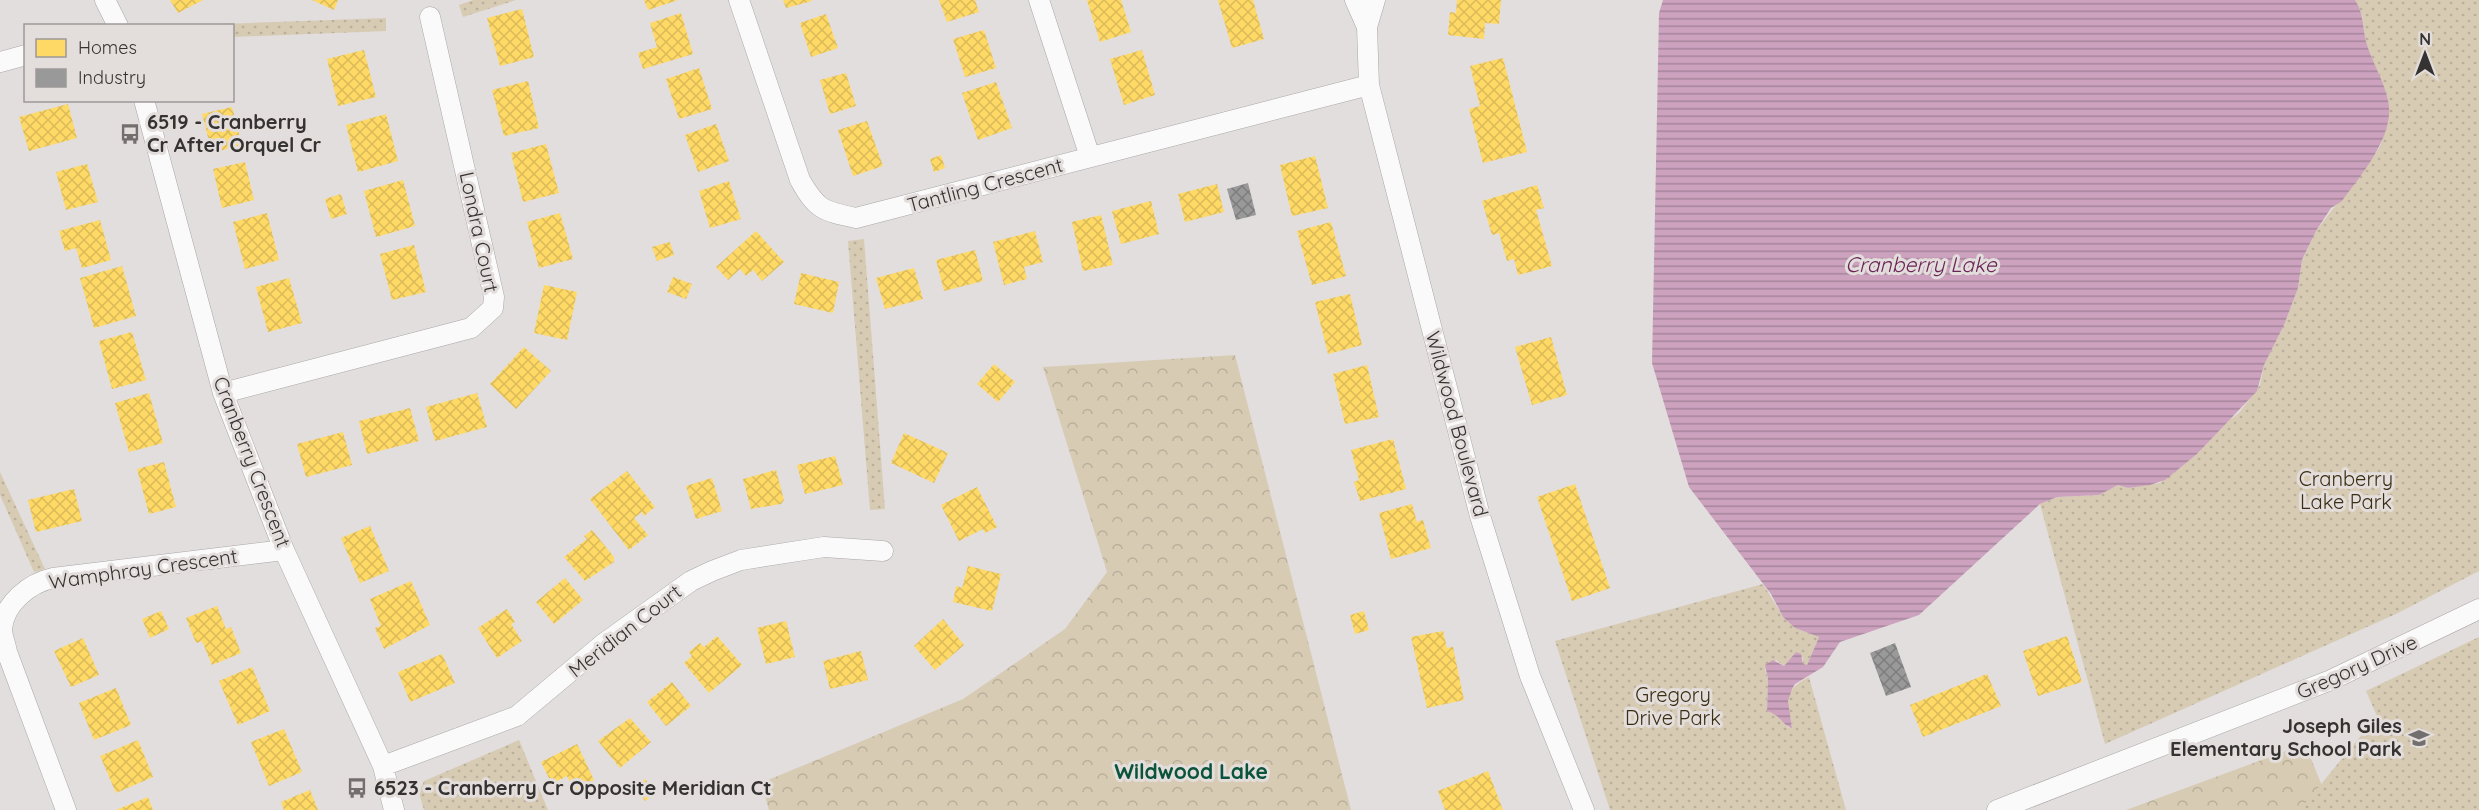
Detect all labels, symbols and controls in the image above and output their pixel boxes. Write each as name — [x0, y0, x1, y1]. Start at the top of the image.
legend — [24, 24, 234, 102]
north arrow — [2395, 24, 2455, 84]
text: N — [2419, 29, 2431, 49]
text: Homes — [78, 36, 137, 59]
text: Industry — [78, 66, 146, 89]
place label: 6519 - Cranberry Cr After Orquel Cr — [147, 109, 322, 157]
bus stop icon: 6519 - Cranberry Cr After Orquel Cr — [118, 122, 142, 146]
street label: Tantling Crescent — [904, 152, 1066, 217]
street label: Londra Court — [455, 169, 504, 295]
water label: Cranberry Lake — [1845, 251, 1998, 277]
street label: Wildwood Boulevard — [1421, 328, 1494, 519]
street label: Cranberry Crescent — [208, 373, 297, 551]
park label: Cranberry Lake Park — [2299, 466, 2393, 514]
street label: Wamphray Crescent — [47, 543, 239, 594]
street label: Meridian Court — [563, 579, 686, 682]
street label: Gregory Drive — [2293, 629, 2421, 704]
park label: Gregory Drive Park — [1625, 682, 1721, 730]
place label: Joseph Giles Elementary School Park — [2170, 713, 2402, 761]
school or university icon: Joseph Giles Elementary School Park — [2407, 726, 2431, 750]
district label: Wildwood Lake — [1114, 758, 1268, 784]
place label: 6523 - Cranberry Cr Opposite Meridian Ct — [374, 775, 771, 800]
bus stop icon: 6523 - Cranberry Cr Opposite Meridian Ct — [345, 776, 369, 800]

